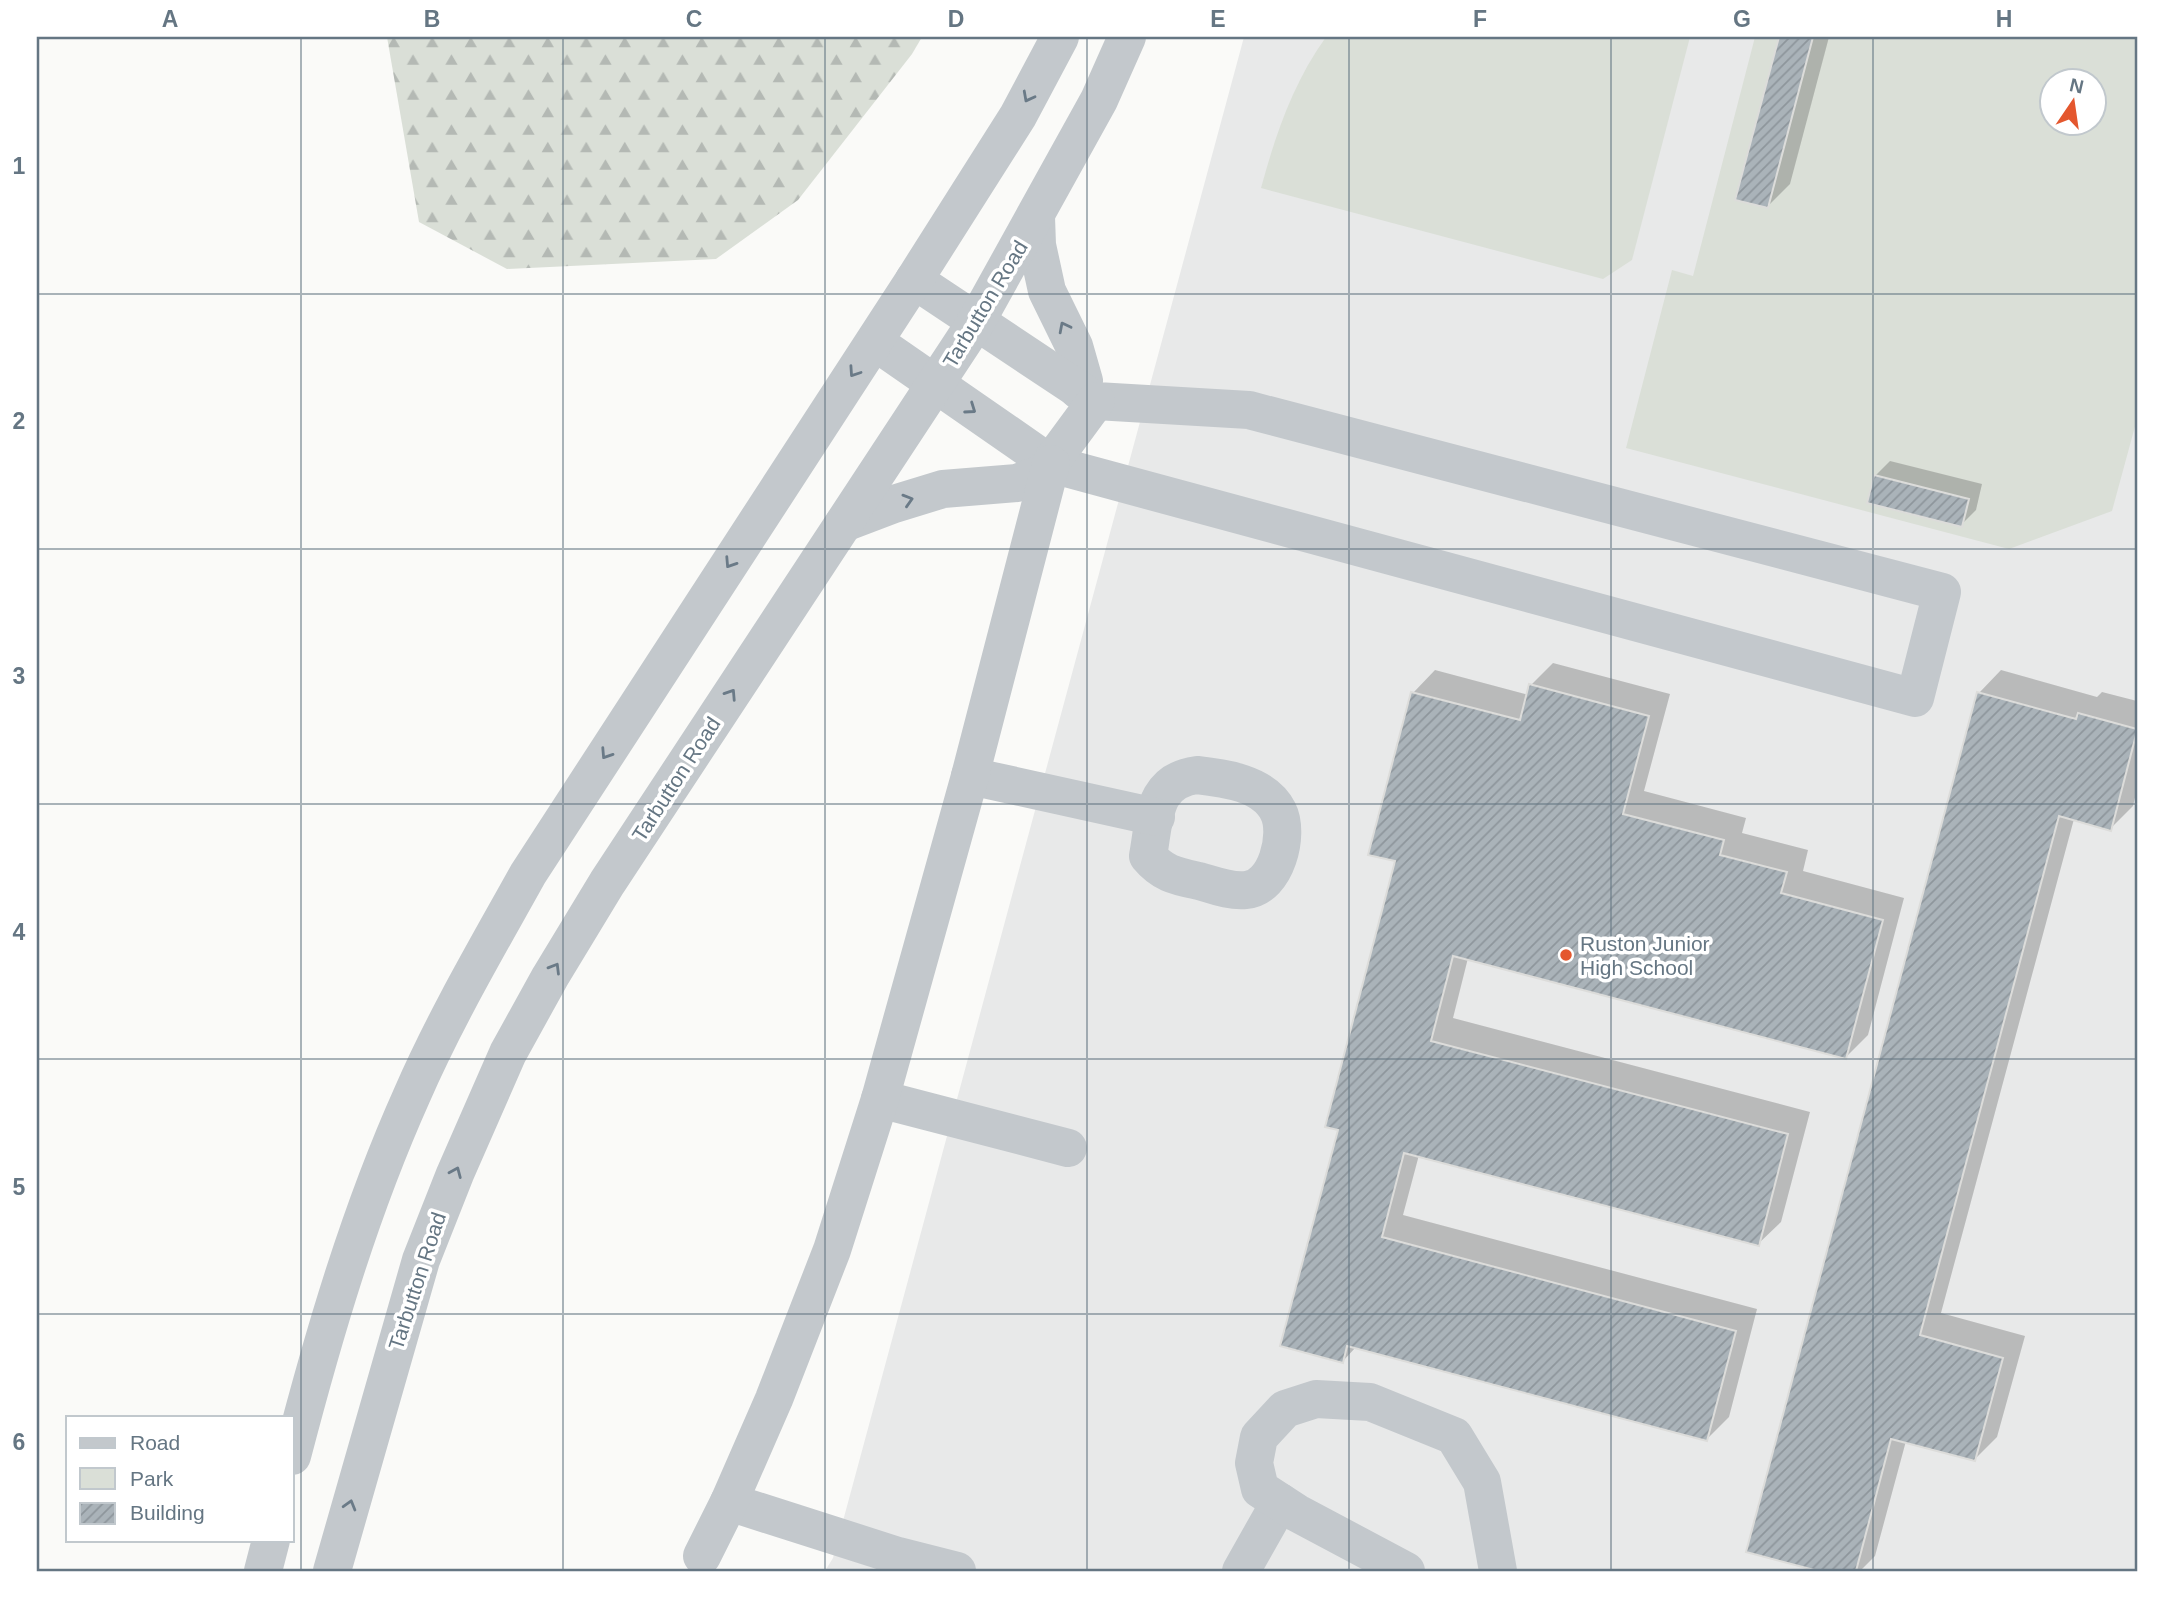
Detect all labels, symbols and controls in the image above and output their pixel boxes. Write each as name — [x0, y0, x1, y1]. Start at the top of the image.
text: A — [162, 6, 178, 32]
text: B — [424, 6, 440, 32]
text: C — [686, 6, 702, 32]
text: D — [948, 6, 964, 32]
text: E — [1210, 6, 1226, 32]
text: F — [1473, 6, 1487, 32]
text: G — [1733, 6, 1751, 32]
text: H — [1996, 6, 2012, 32]
north arrow — [2038, 66, 2108, 136]
text: N — [2068, 74, 2086, 98]
one-way arrow — [1023, 90, 1036, 102]
text: 1 — [13, 153, 26, 179]
street label: Tarbutton Road — [938, 237, 1032, 371]
one-way arrow — [1059, 322, 1073, 334]
one-way arrow — [850, 364, 862, 377]
one-way arrow — [963, 401, 976, 413]
text: 2 — [13, 408, 25, 434]
one-way arrow — [902, 493, 914, 508]
one-way arrow — [725, 555, 738, 568]
text: 3 — [13, 663, 25, 689]
one-way arrow — [723, 689, 736, 702]
street label: Tarbutton Road — [627, 713, 725, 845]
one-way arrow — [602, 746, 615, 759]
text: 4 — [13, 919, 26, 945]
place label: Ruston Junior High School — [1580, 932, 1710, 979]
marker: Ruston Junior High School — [1558, 947, 1574, 963]
one-way arrow — [547, 962, 560, 975]
one-way arrow — [448, 1167, 462, 1180]
text: 5 — [13, 1174, 26, 1200]
street label: Tarbutton Road — [384, 1209, 450, 1353]
legend — [66, 1416, 294, 1542]
text: 6 — [13, 1429, 25, 1455]
text: Road — [130, 1431, 180, 1454]
text: Park — [130, 1467, 174, 1490]
one-way arrow — [342, 1500, 356, 1512]
text: Building — [130, 1501, 205, 1524]

